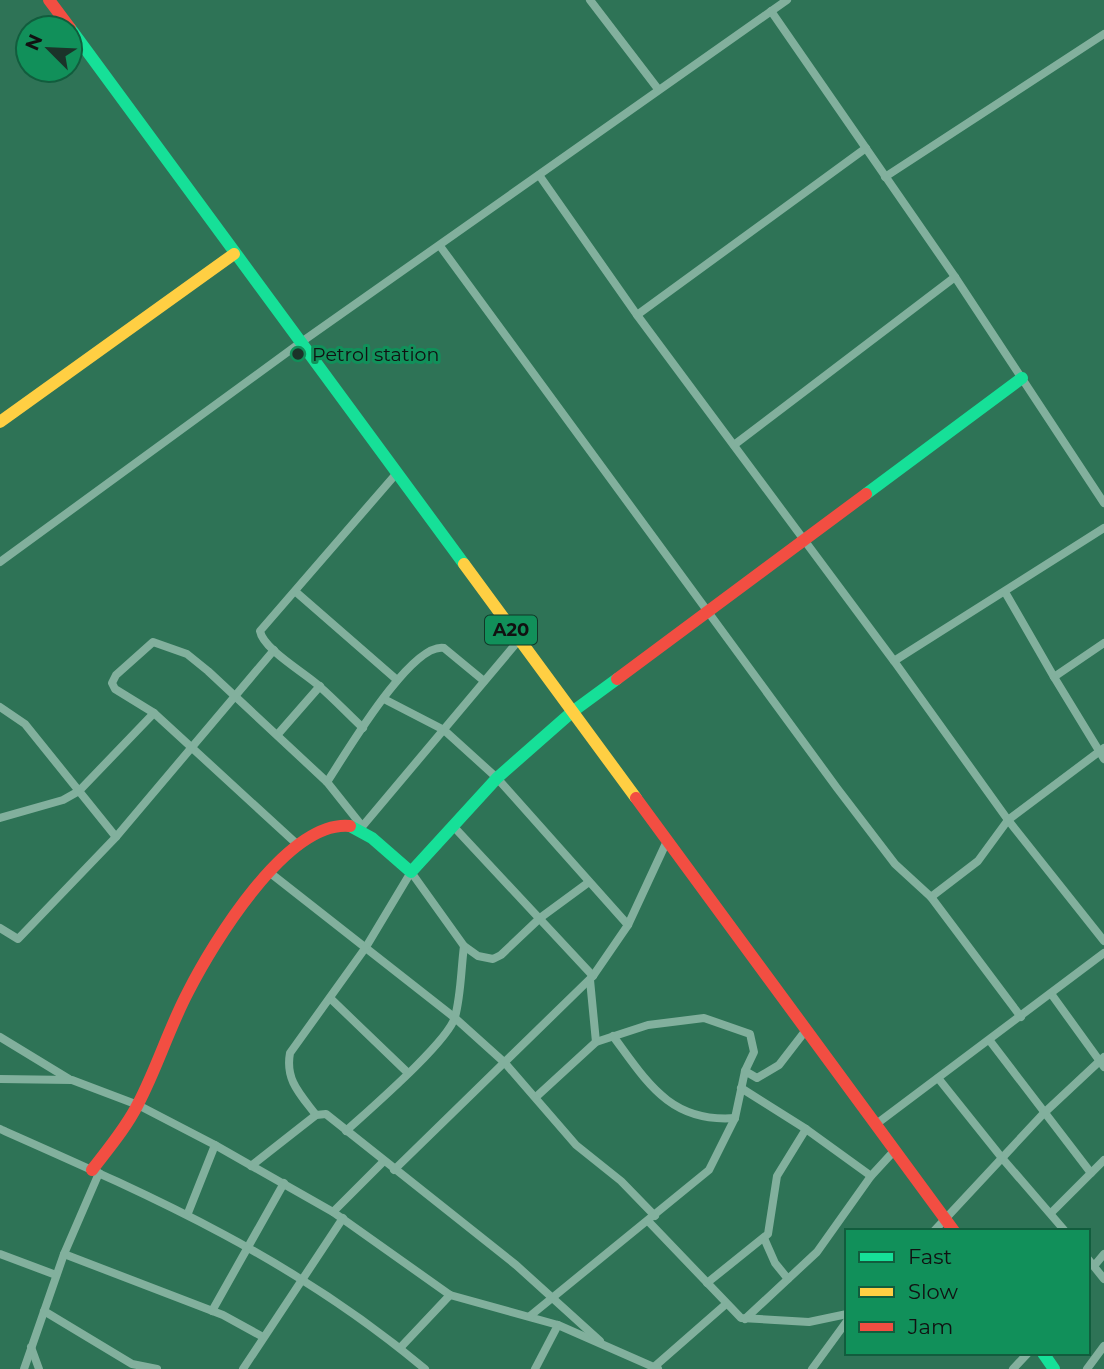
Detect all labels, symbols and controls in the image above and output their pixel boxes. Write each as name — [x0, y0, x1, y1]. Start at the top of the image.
north arrow — [14, 14, 84, 84]
text: N — [20, 31, 48, 54]
place label: Petrol station — [312, 343, 439, 366]
marker: Petrol station — [290, 346, 306, 362]
road number: A20 — [485, 616, 537, 644]
legend — [845, 1229, 1090, 1355]
text: Fast — [908, 1244, 952, 1269]
text: Slow — [908, 1279, 958, 1304]
text: Jam — [907, 1314, 953, 1339]

